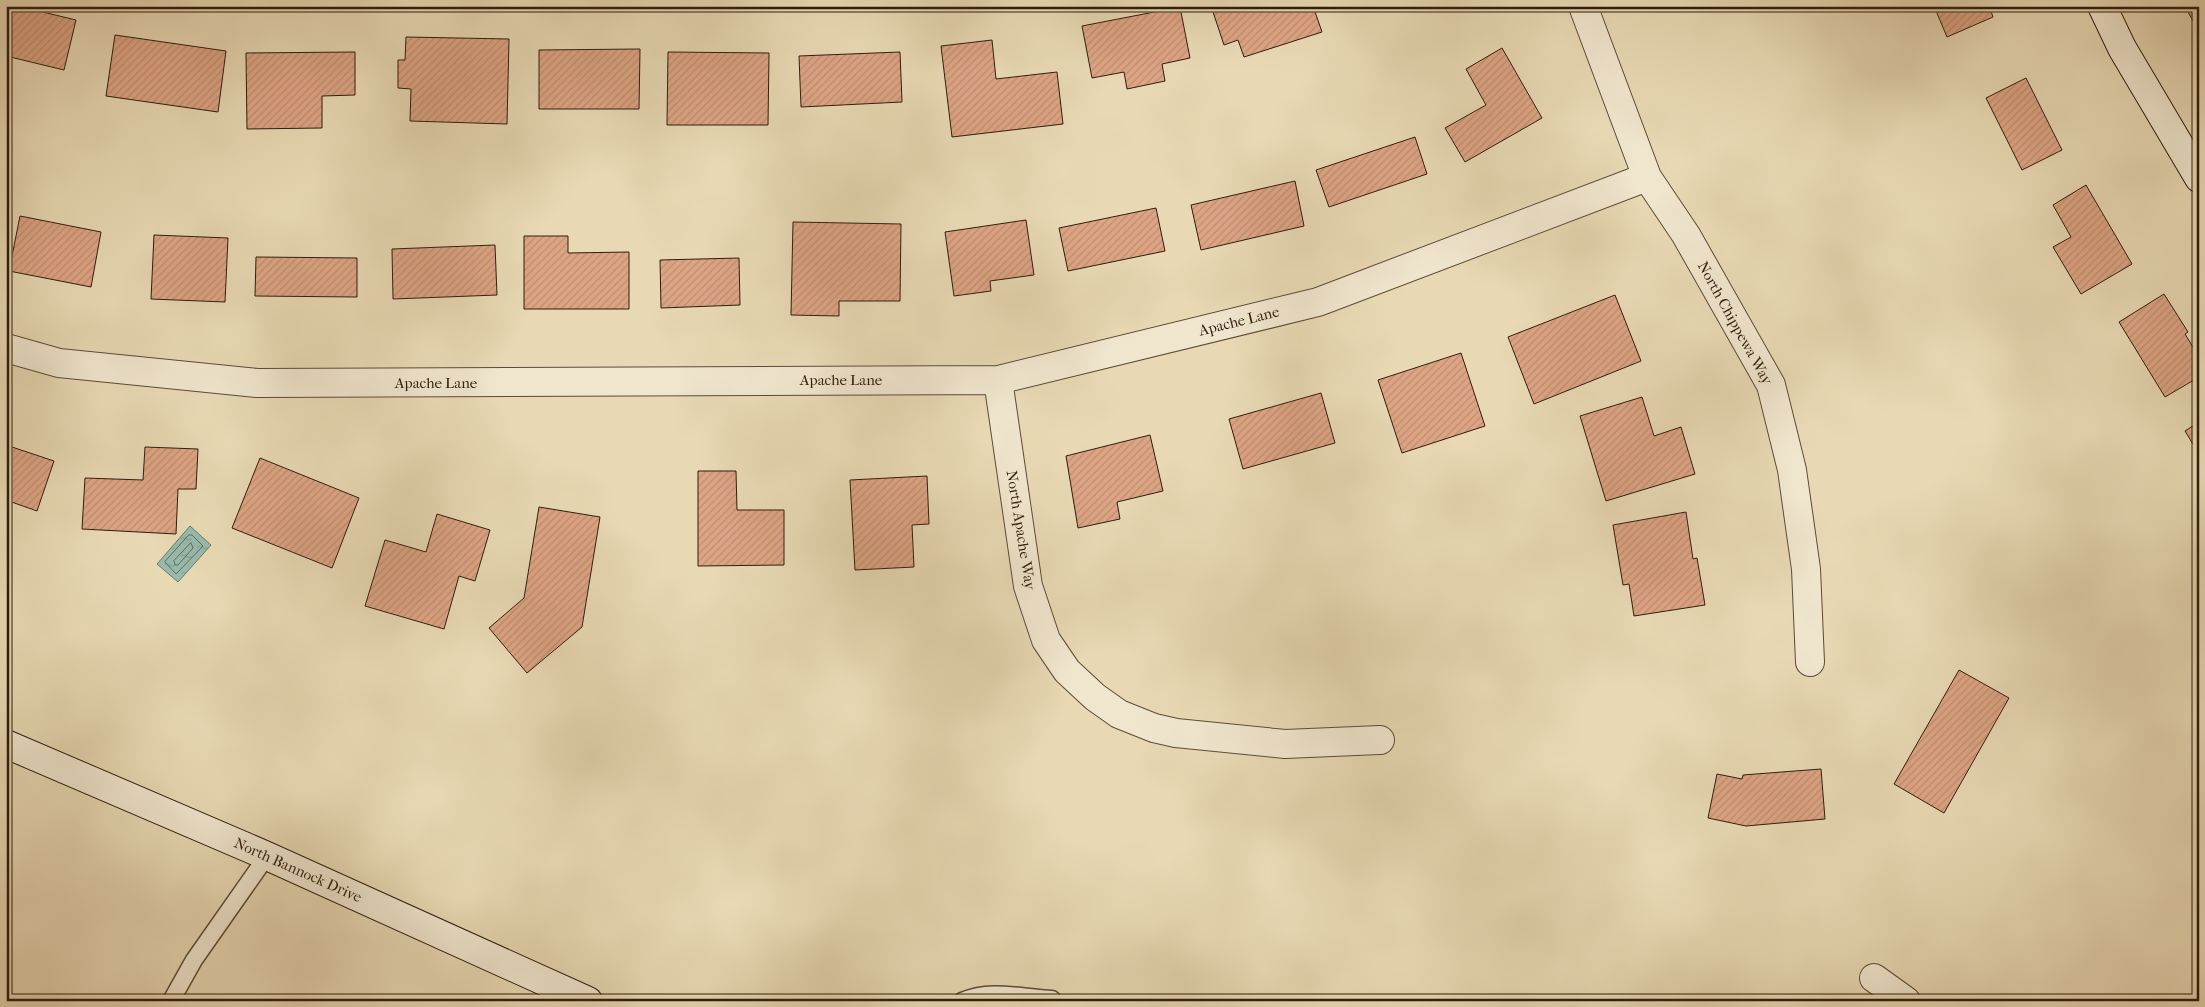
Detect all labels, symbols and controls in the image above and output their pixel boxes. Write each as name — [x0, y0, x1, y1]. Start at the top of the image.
street label: North Chippewa Way — [1694, 258, 1777, 389]
street label: Apache Lane — [1196, 302, 1282, 340]
street label: Apache Lane — [799, 371, 883, 389]
street label: Apache Lane — [394, 374, 478, 392]
street label: North Apache Way — [1003, 469, 1039, 592]
street label: North Bannock Drive — [231, 834, 365, 906]

